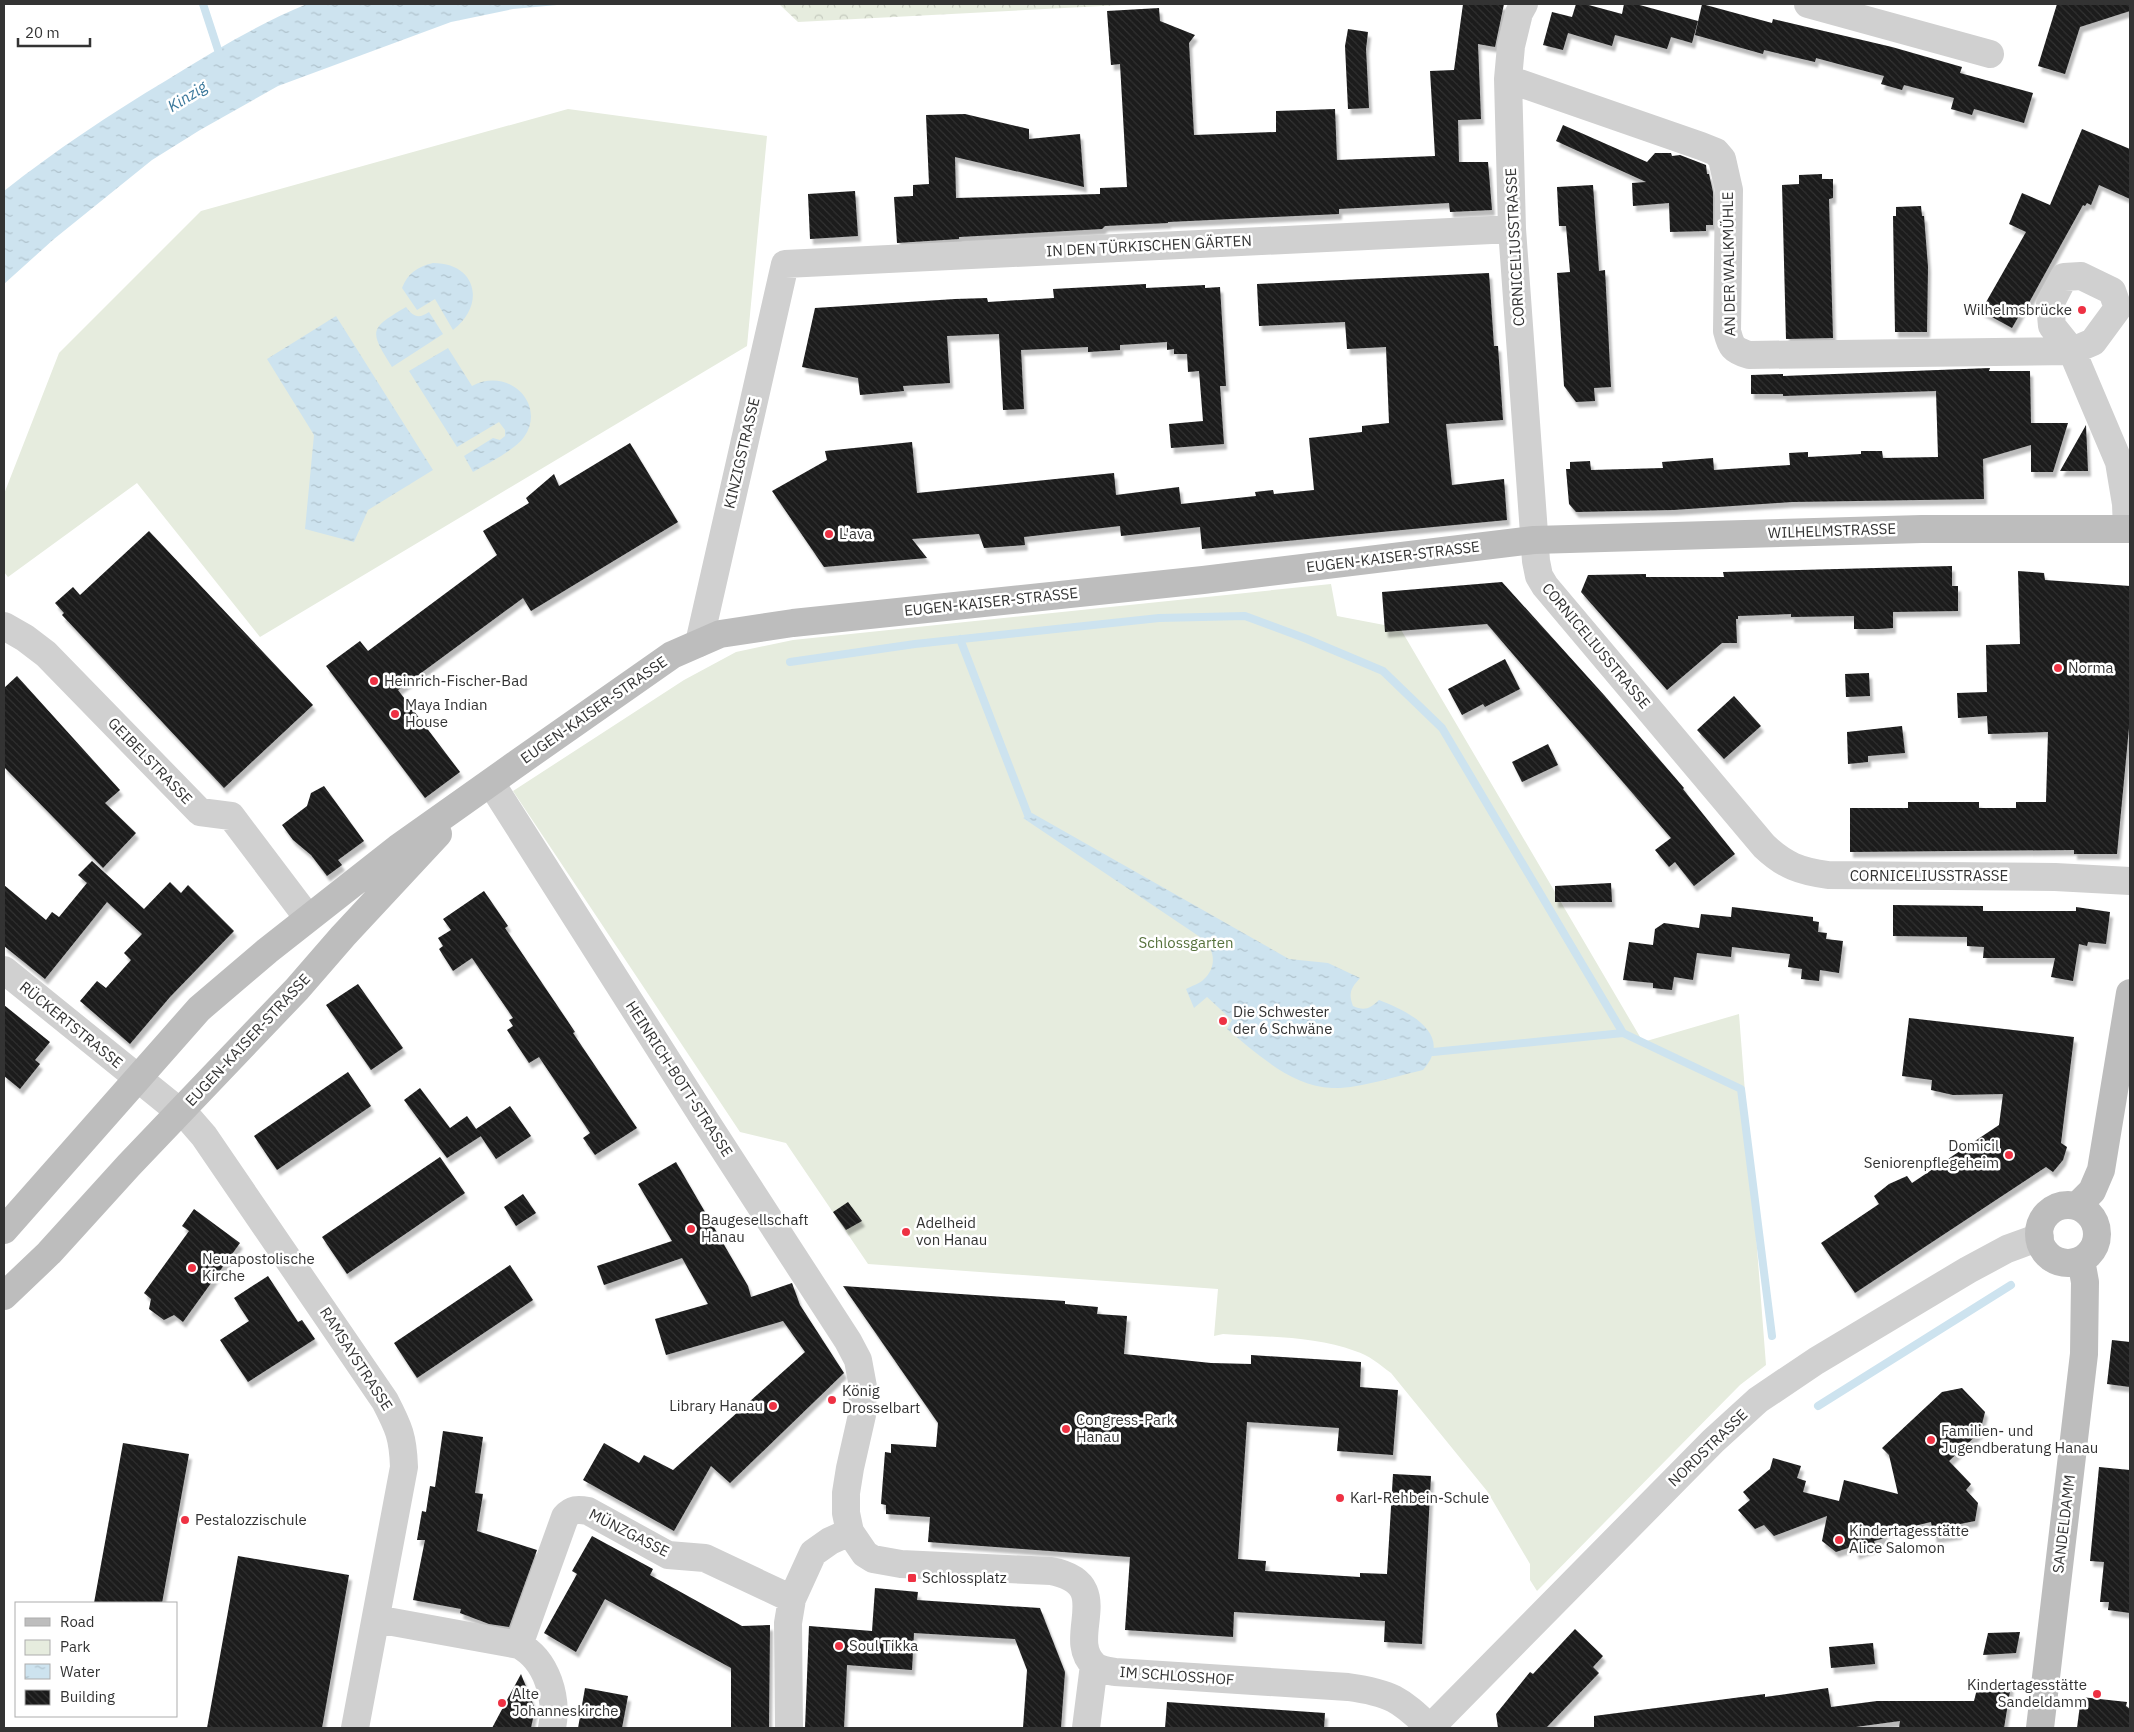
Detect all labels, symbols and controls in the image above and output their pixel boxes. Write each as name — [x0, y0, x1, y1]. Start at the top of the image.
scale bar — [18, 15, 90, 47]
text: 20 m — [25, 23, 60, 42]
water label: Kinzig — [164, 76, 211, 116]
street label: CORNICELIUSSTRASSE — [1501, 167, 1528, 327]
street label: AN DER WALKMÜHLE — [1718, 191, 1739, 337]
street label: IN DEN TÜRKISCHEN GÄRTEN — [1046, 231, 1252, 260]
place label: Wilhelmsbrücke — [1963, 300, 2072, 319]
marker: Wilhelmsbrücke — [2076, 304, 2088, 316]
street label: KINZIGSTRASSE — [719, 395, 764, 510]
street label: WILHELMSTRASSE — [1768, 519, 1896, 542]
place label: L'ava — [839, 524, 872, 543]
marker: L'ava — [823, 528, 835, 540]
street label: EUGEN-KAISER-STRASSE — [1305, 536, 1481, 577]
street label: CORNICELIUSSTRASSE — [1538, 579, 1655, 713]
street label: EUGEN-KAISER-STRASSE — [903, 583, 1079, 620]
street label: EUGEN-KAISER-STRASSE — [517, 652, 671, 767]
place label: Norma — [2068, 658, 2114, 677]
marker: Norma — [2052, 662, 2064, 674]
place label: Heinrich-Fischer-Bad — [384, 671, 528, 690]
marker: Heinrich-Fischer-Bad — [368, 675, 380, 687]
place label: Maya Indian House — [405, 695, 487, 731]
marker: Maya Indian House — [389, 708, 401, 720]
street label: GEIBELSTRASSE — [104, 713, 197, 808]
street label: CORNICELIUSSTRASSE — [1850, 866, 2008, 885]
park label: Schlossgarten — [1138, 933, 1234, 952]
street label: EUGEN-KAISER-STRASSE — [181, 969, 314, 1110]
street label: RÜCKERTSTRASSE — [16, 977, 127, 1072]
street label: HEINRICH-BOTT-STRASSE — [622, 997, 737, 1160]
place label: Die Schwester der 6 Schwäne — [1233, 1002, 1332, 1038]
marker: Die Schwester der 6 Schwäne — [1217, 1015, 1229, 1027]
place label: Domicil Seniorenpflegeheim — [1864, 1136, 1999, 1172]
marker: Domicil Seniorenpflegeheim — [2003, 1149, 2015, 1161]
place label: Baugesellschaft Hanau — [701, 1210, 809, 1246]
place label: Adelheid von Hanau — [916, 1213, 987, 1249]
marker: Baugesellschaft Hanau — [685, 1223, 697, 1235]
marker: Adelheid von Hanau — [900, 1226, 912, 1238]
place label: Neuapostolische Kirche — [202, 1249, 315, 1285]
marker: Neuapostolische Kirche — [186, 1262, 198, 1274]
street label: RAMSAYSTRASSE — [316, 1303, 397, 1414]
place label: König Drosselbart — [842, 1381, 920, 1417]
marker: König Drosselbart — [826, 1394, 838, 1406]
place label: Library Hanau — [669, 1396, 763, 1415]
marker: Library Hanau — [767, 1400, 779, 1412]
street label: NORDSTRASSE — [1664, 1405, 1751, 1490]
place label: Congress-Park Hanau — [1076, 1410, 1175, 1446]
place label: Familien- und Jugendberatung Hanau — [1941, 1421, 2098, 1457]
marker: Congress-Park Hanau — [1060, 1423, 1072, 1435]
marker: Familien- und Jugendberatung Hanau — [1925, 1434, 1937, 1446]
street label: SANDELDAMM — [2048, 1474, 2079, 1574]
place label: Karl-Rehbein-Schule — [1350, 1488, 1489, 1507]
marker: Karl-Rehbein-Schule — [1334, 1492, 1346, 1504]
street label: MÜNZGASSE — [586, 1504, 673, 1561]
place label: Pestalozzischule — [195, 1510, 307, 1529]
marker: Pestalozzischule — [179, 1514, 191, 1526]
place label: Kindertagesstätte Alice Salomon — [1849, 1521, 1969, 1557]
marker: Kindertagesstätte Alice Salomon — [1833, 1534, 1845, 1546]
place label: Schlossplatz — [922, 1568, 1007, 1587]
marker: Schlossplatz — [906, 1572, 918, 1584]
legend — [15, 1602, 178, 1717]
text: Road — [60, 1612, 95, 1631]
place label: Soul Tikka — [849, 1636, 918, 1655]
text: Park — [60, 1637, 90, 1656]
marker: Soul Tikka — [833, 1640, 845, 1652]
text: Water — [60, 1662, 101, 1681]
street label: IM SCHLOSSHOF — [1119, 1662, 1235, 1689]
place label: Kindertagesstätte Sandeldamm — [1967, 1675, 2087, 1711]
place label: Alte Johanneskirche — [512, 1684, 619, 1720]
text: Building — [60, 1687, 115, 1706]
marker: Kindertagesstätte Sandeldamm — [2091, 1688, 2103, 1700]
marker: Alte Johanneskirche — [496, 1697, 508, 1709]

